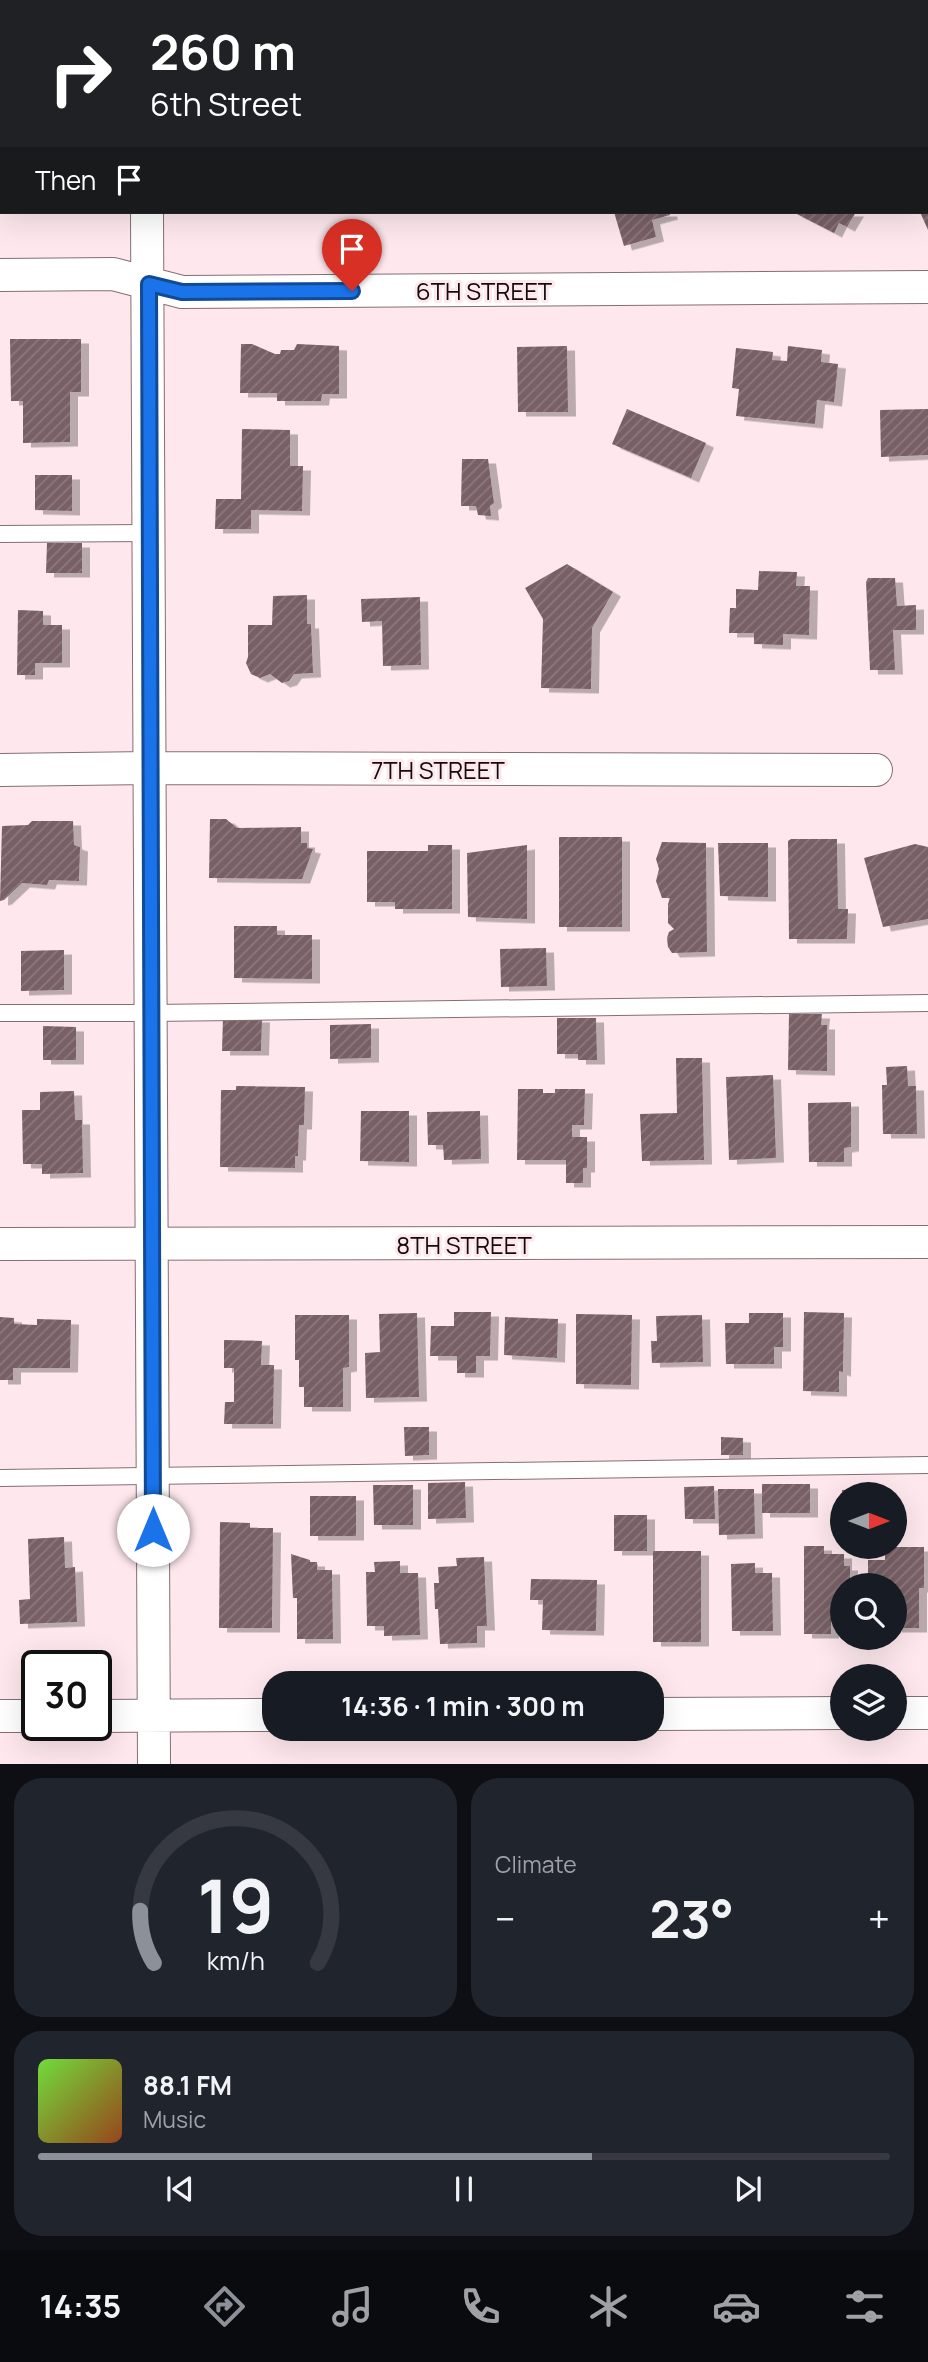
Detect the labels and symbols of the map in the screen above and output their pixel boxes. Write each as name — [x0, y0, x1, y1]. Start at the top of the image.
pin — [322, 219, 382, 291]
street label: 6TH STREET — [416, 274, 553, 307]
street label: 7TH STREET — [371, 753, 505, 786]
street label: 8TH STREET — [396, 1228, 532, 1261]
north arrow — [830, 1482, 906, 1559]
position arrow — [116, 1493, 190, 1567]
speed limit sign: 30 — [21, 1650, 112, 1741]

